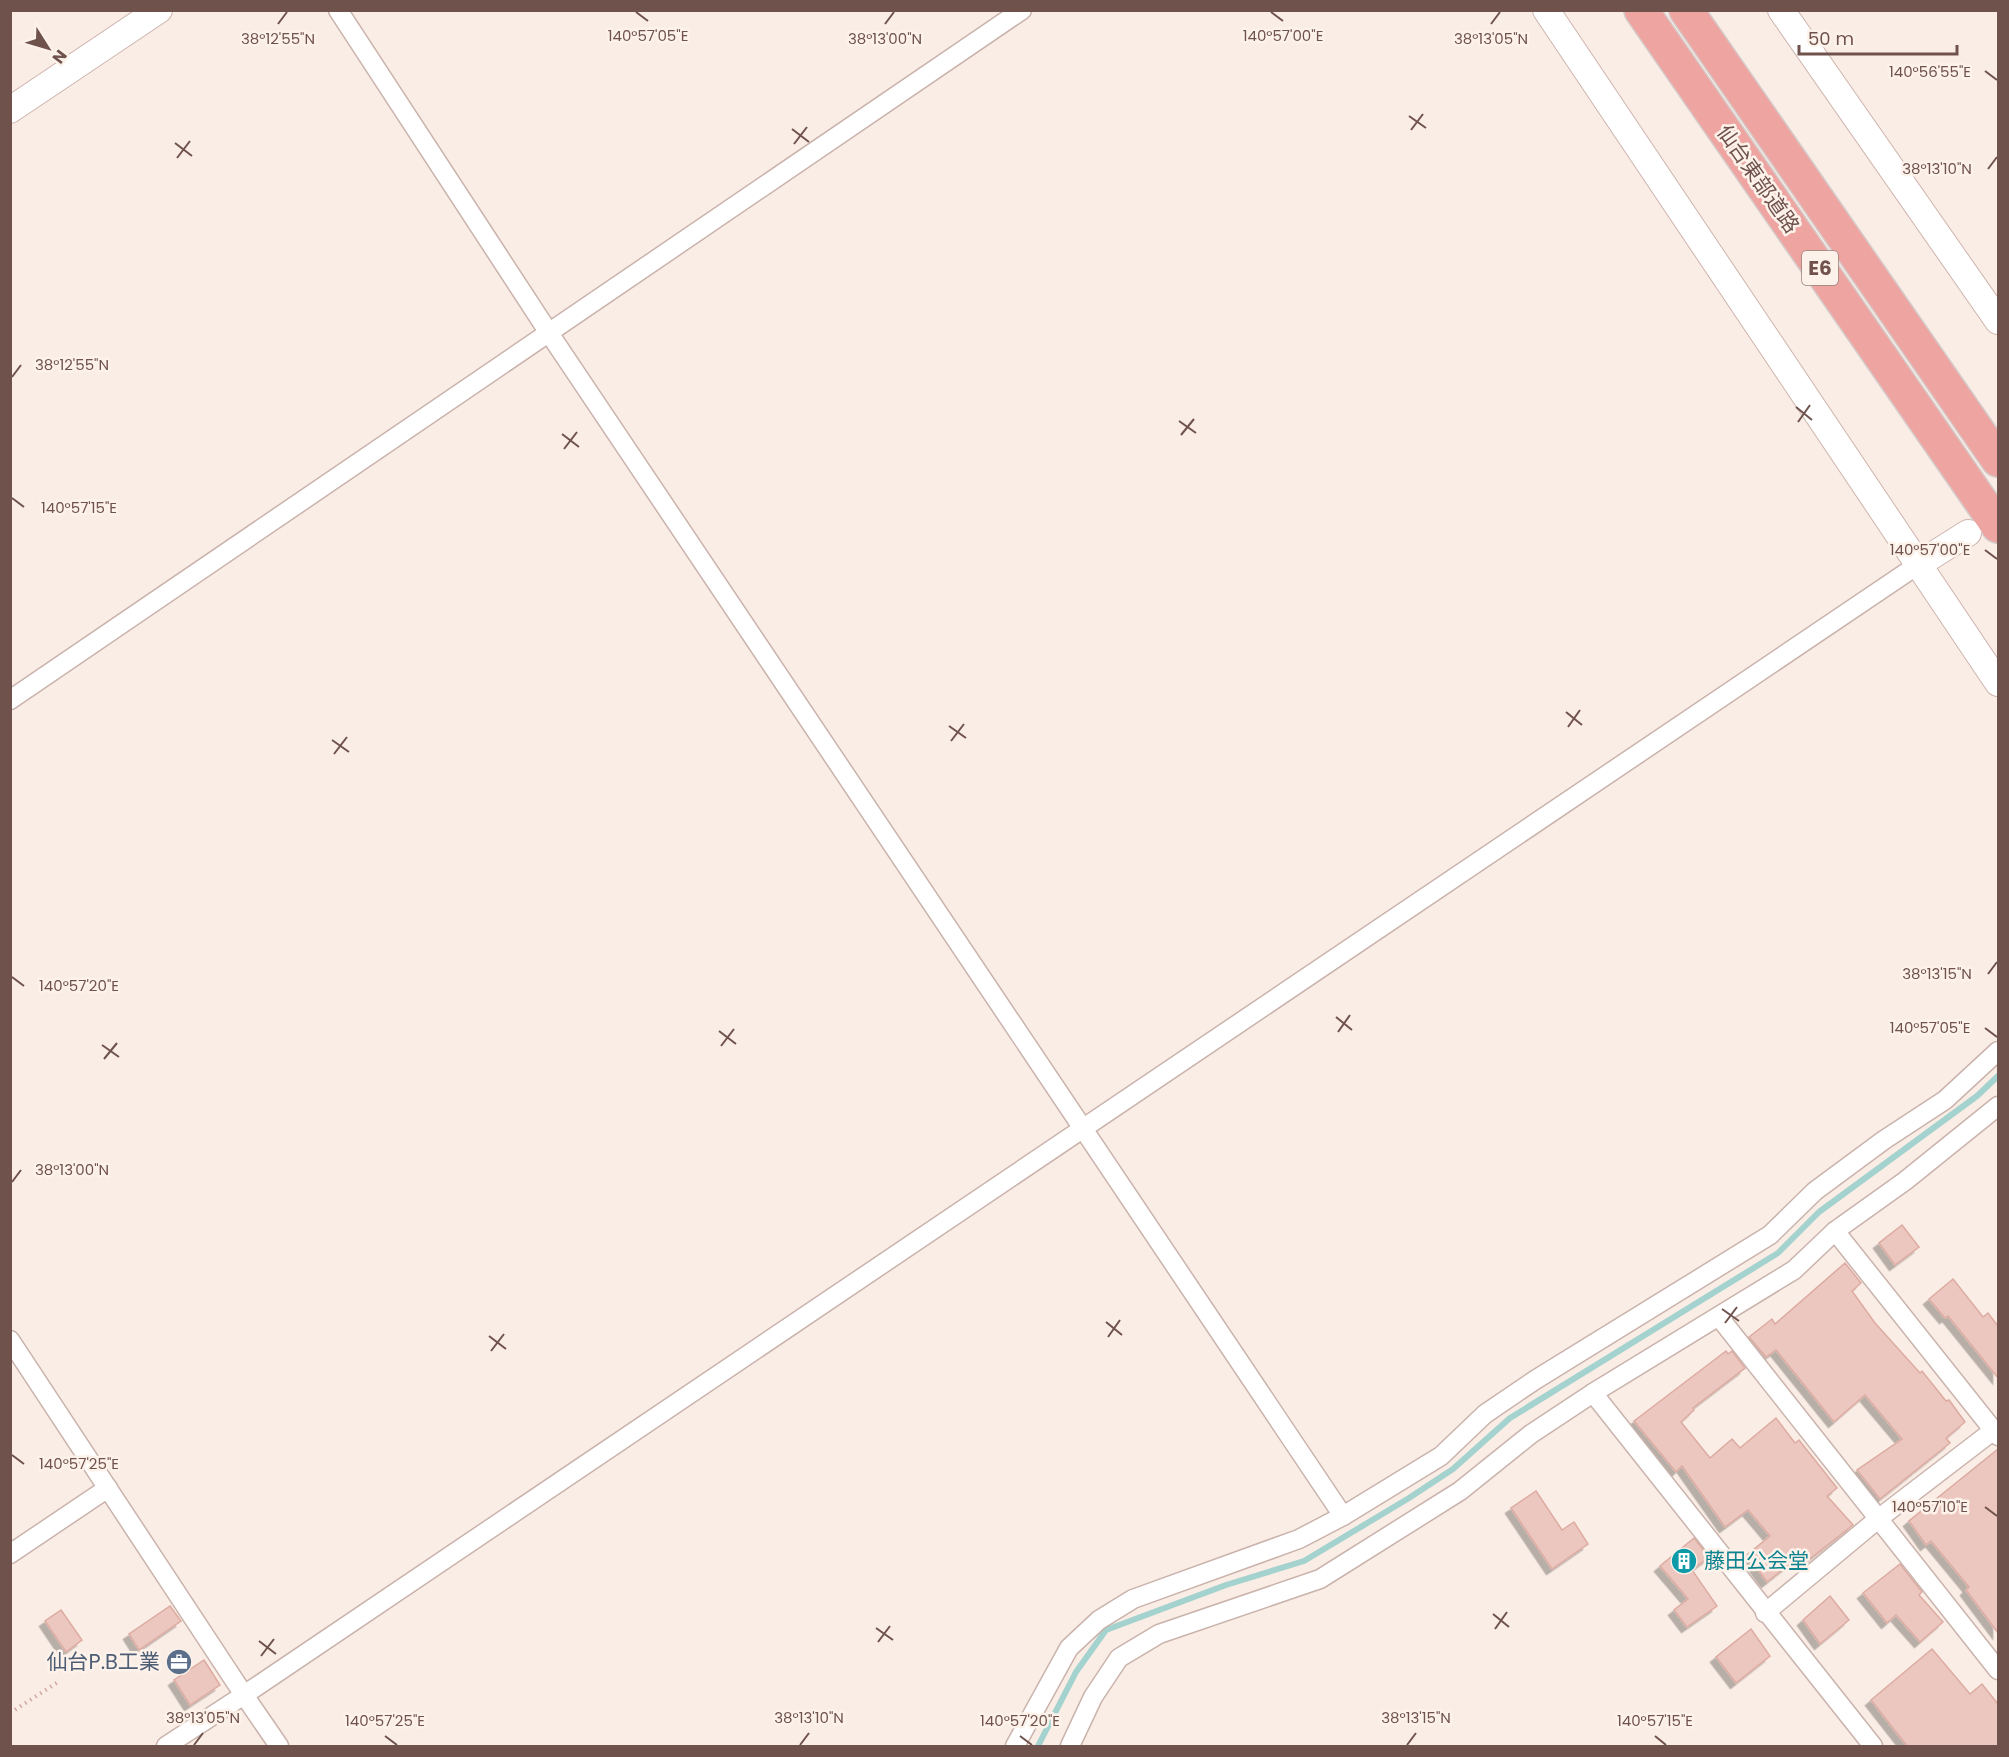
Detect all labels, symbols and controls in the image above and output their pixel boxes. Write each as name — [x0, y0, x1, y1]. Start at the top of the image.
north arrow — [18, 18, 78, 78]
scale bar — [1799, 18, 1956, 56]
text: 140°57'05"E — [608, 25, 688, 46]
text: 140°57'00"E — [1243, 25, 1323, 46]
text: 50 m — [1808, 26, 1854, 51]
text: 38°12'55"N — [241, 28, 315, 49]
text: 38°13'00"N — [848, 28, 922, 49]
text: 38°13'05"N — [1454, 28, 1528, 49]
text: N — [47, 45, 72, 68]
text: 140°56'55"E — [1889, 61, 1971, 82]
street label: 仙台東部道路 — [1710, 119, 1806, 239]
text: 38°13'10"N — [1902, 158, 1972, 179]
road number: E6 — [1802, 251, 1838, 285]
text: 38°12'55"N — [35, 354, 109, 375]
text: 140°57'15"E — [41, 497, 117, 518]
text: 140°57'00"E — [1890, 539, 1970, 560]
text: 38°13'15"N — [1902, 963, 1972, 984]
text: 140°57'20"E — [39, 975, 119, 996]
text: 140°57'05"E — [1890, 1017, 1970, 1038]
text: 38°13'00"N — [35, 1159, 109, 1180]
text: 140°57'25"E — [39, 1453, 119, 1474]
text: 140°57'10"E — [1892, 1496, 1968, 1517]
building icon: 藤田公会堂 — [1669, 1546, 1699, 1576]
place label: 藤田公会堂 — [1704, 1546, 1809, 1575]
place label: 仙台P.B工業 — [47, 1647, 160, 1676]
office icon: 仙台P.B工業 — [164, 1647, 194, 1677]
text: 38°13'05"N — [166, 1707, 240, 1728]
text: 38°13'10"N — [774, 1707, 844, 1728]
text: 38°13'15"N — [1381, 1707, 1451, 1728]
text: 140°57'25"E — [345, 1710, 425, 1731]
text: 140°57'20"E — [980, 1710, 1060, 1731]
text: 140°57'15"E — [1617, 1710, 1693, 1731]

